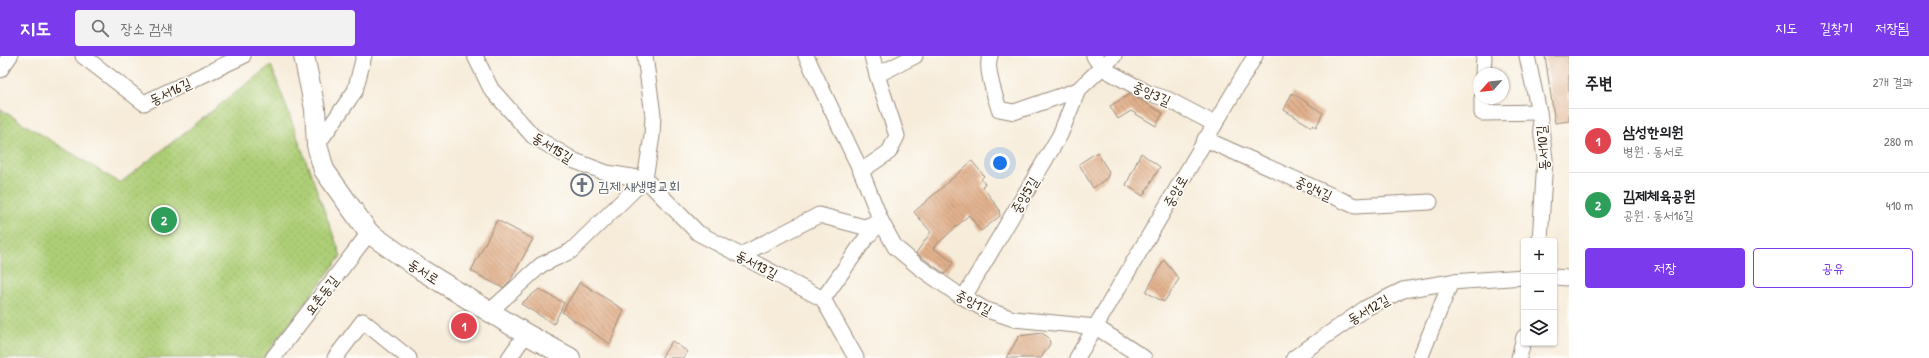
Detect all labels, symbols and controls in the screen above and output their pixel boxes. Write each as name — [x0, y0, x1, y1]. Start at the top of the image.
search box — [75, 10, 355, 46]
text: 지도 — [20, 15, 51, 41]
icon: search — [89, 17, 111, 39]
text: 장소 검색 — [121, 18, 172, 39]
text: 지도 — [1775, 18, 1797, 37]
text: 길찾기 — [1819, 18, 1853, 37]
text: 저장됨 — [1875, 18, 1909, 37]
north arrow — [1473, 68, 1509, 104]
text: 주변 — [1585, 71, 1612, 94]
street label: 동서16길 — [146, 73, 195, 109]
text: 2개 결과 — [1873, 73, 1913, 91]
street label: 중앙3길 — [1130, 76, 1175, 110]
text: 삼성한의원 — [1623, 121, 1683, 142]
street label: 동서10길 — [1531, 124, 1553, 171]
street label: 동서15길 — [529, 127, 578, 167]
text: 1 — [1596, 132, 1600, 150]
text: 280 m — [1884, 132, 1913, 150]
text: 병원 · 동서로 — [1623, 142, 1684, 160]
your location — [990, 153, 1010, 173]
street label: 중앙4길 — [1292, 171, 1336, 205]
church icon: 김제 새생명교회 — [569, 172, 595, 198]
street label: 중앙5길 — [1006, 172, 1043, 217]
street label: 중앙로 — [1158, 172, 1192, 210]
place label: 김제 새생명교회 — [598, 176, 680, 195]
text: 김제체육공원 — [1623, 185, 1695, 206]
text: 2 — [1595, 196, 1601, 214]
text: 410 m — [1886, 196, 1913, 214]
pin: 2 — [151, 205, 177, 235]
text: 공원 · 동서16길 — [1623, 206, 1694, 224]
map controls — [1521, 238, 1557, 346]
button: + — [1521, 238, 1557, 274]
street label: 동서13길 — [733, 245, 782, 283]
button: 저장 — [1585, 248, 1745, 288]
button: 공유 — [1753, 248, 1913, 288]
street label: 동서로 — [405, 254, 443, 288]
street label: 요촌동길 — [300, 271, 343, 319]
button: − — [1521, 274, 1557, 310]
street label: 중앙1길 — [952, 285, 996, 320]
street label: 동서12길 — [1344, 289, 1393, 329]
button: layers — [1521, 310, 1557, 346]
pin: 1 — [451, 311, 477, 341]

